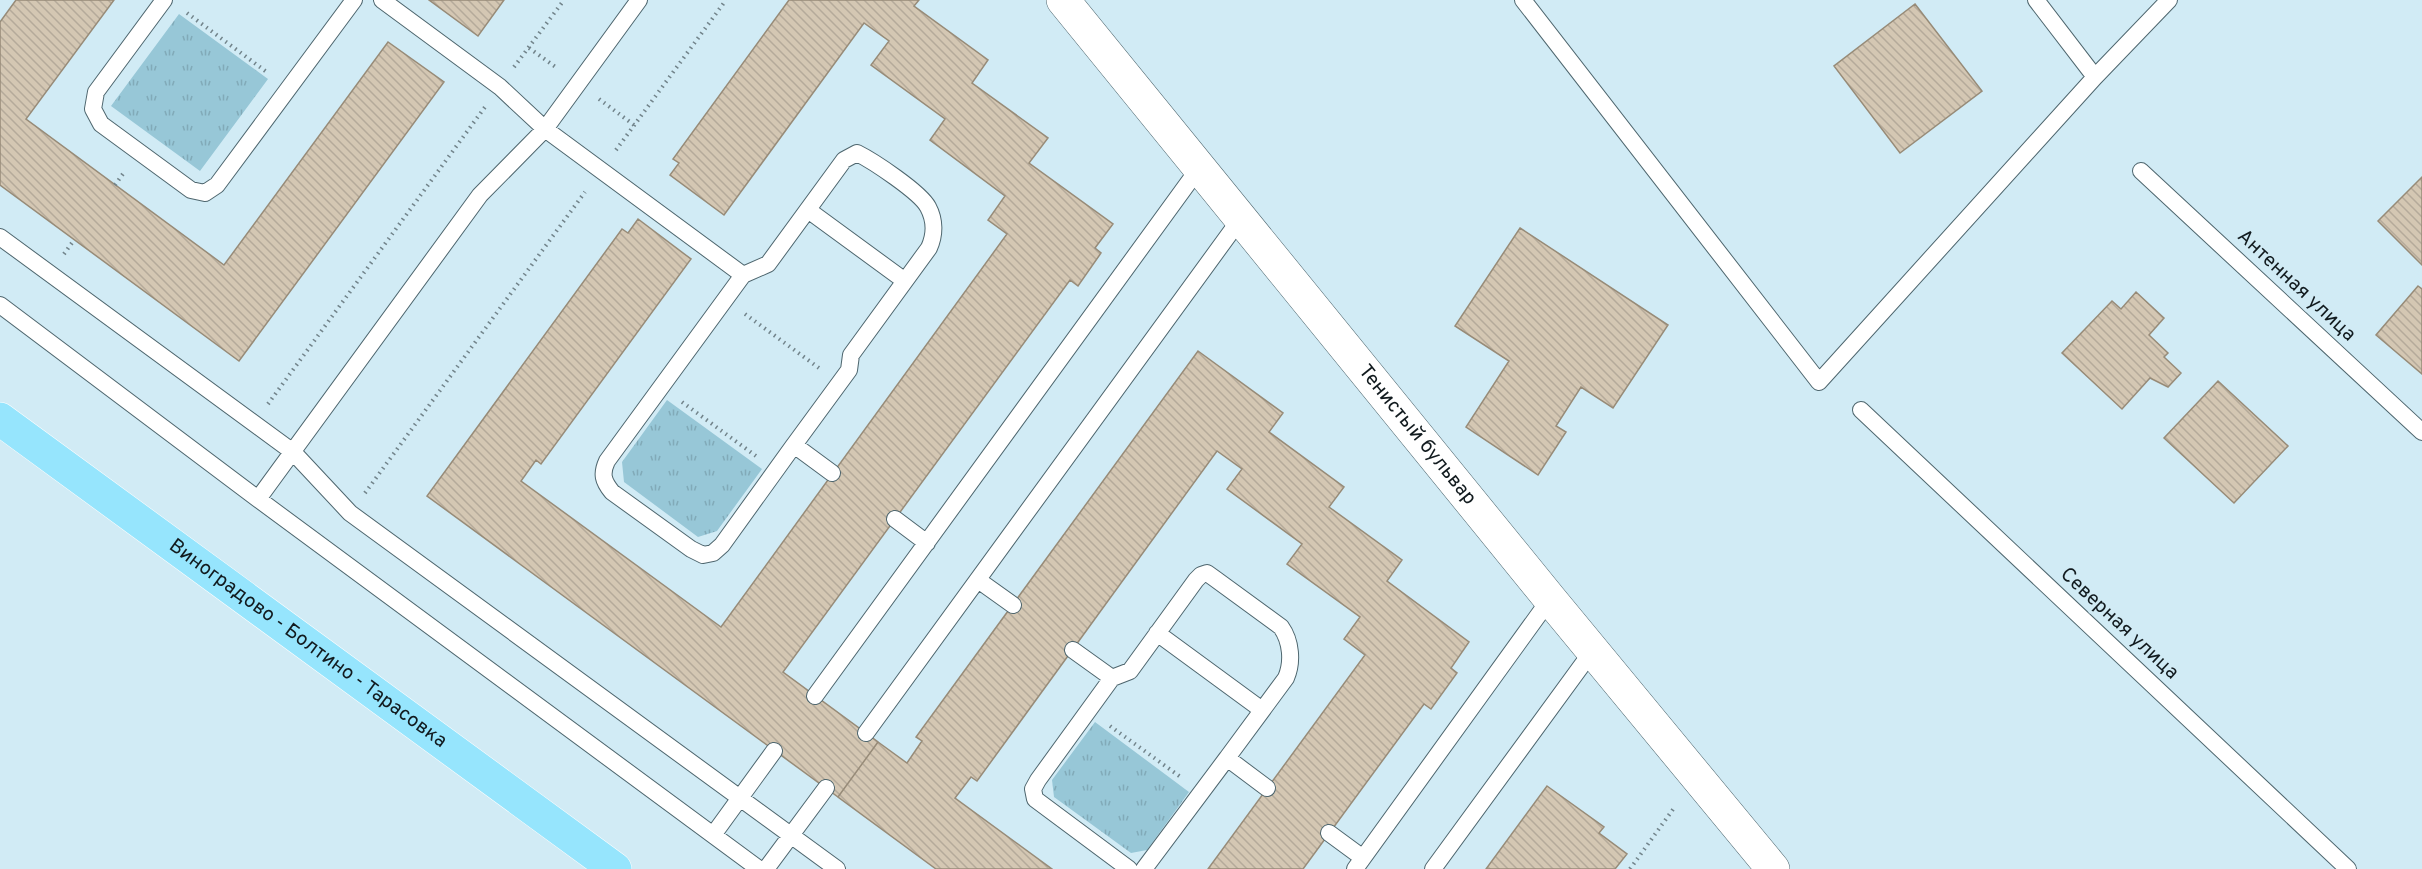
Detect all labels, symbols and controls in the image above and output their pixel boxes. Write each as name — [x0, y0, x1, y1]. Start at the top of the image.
street label: Антенная улица — [2231, 224, 2361, 348]
street label: Тенистый бульвар — [1352, 360, 1482, 511]
street label: Виноградово - Болтино - Тарасовка — [163, 534, 452, 754]
street label: Северная улица — [2054, 562, 2184, 686]

